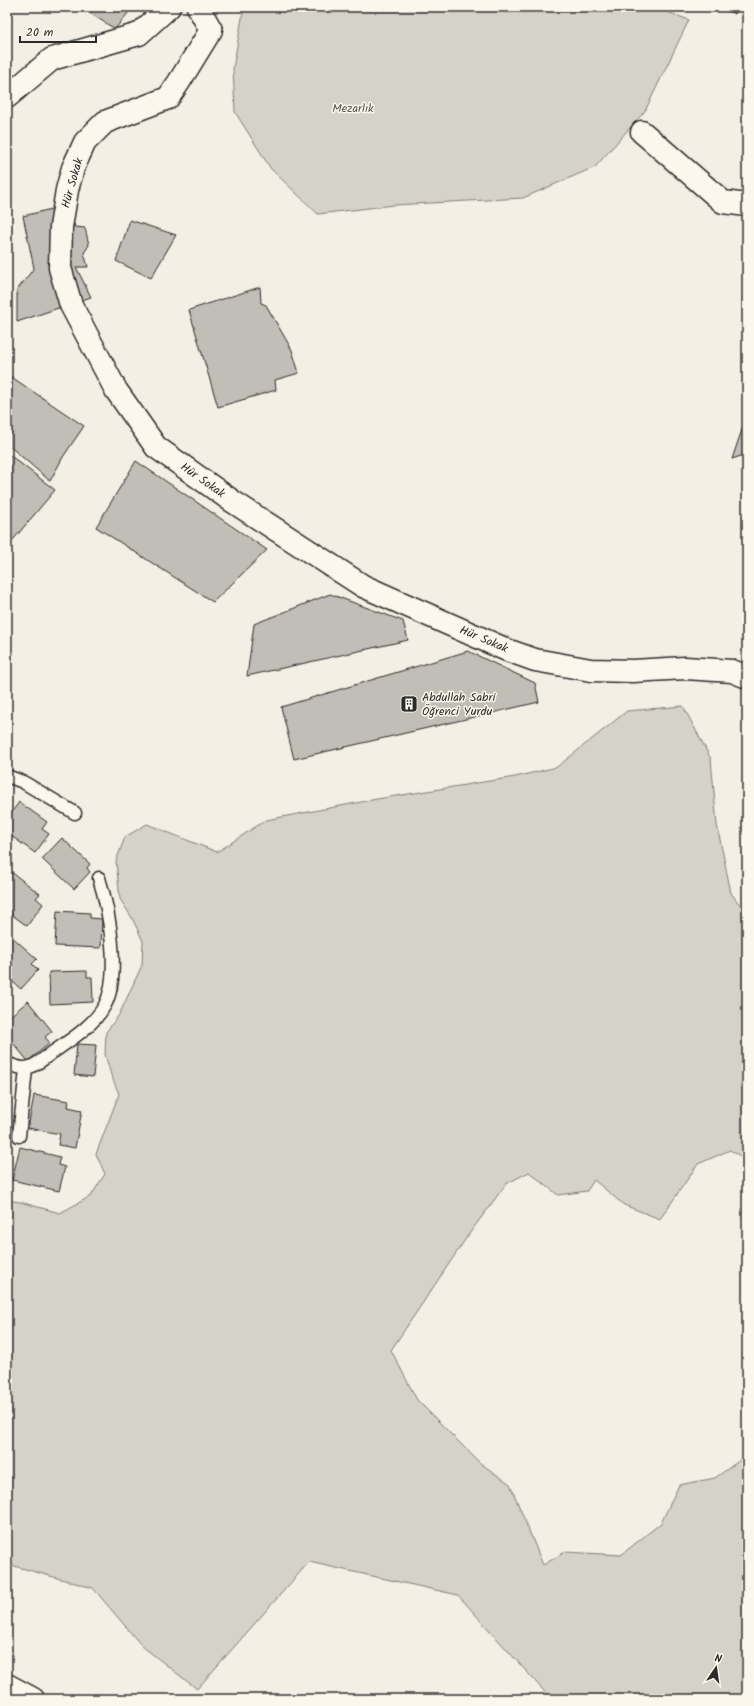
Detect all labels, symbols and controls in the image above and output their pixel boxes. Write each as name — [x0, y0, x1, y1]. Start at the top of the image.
scale bar — [20, 18, 96, 44]
text: 20 m — [26, 23, 54, 42]
park label: Mezarlık — [332, 99, 374, 118]
street label: Hür Sokak — [56, 156, 89, 210]
street label: Hür Sokak — [176, 458, 229, 503]
street label: Hür Sokak — [456, 621, 511, 658]
place label: Abdullah Sabri Öğrenci Yurdu — [422, 688, 496, 721]
building icon: Abdullah Sabri Öğrenci Yurdu — [399, 694, 419, 714]
north arrow — [696, 1648, 736, 1688]
text: N — [713, 1650, 723, 1669]

